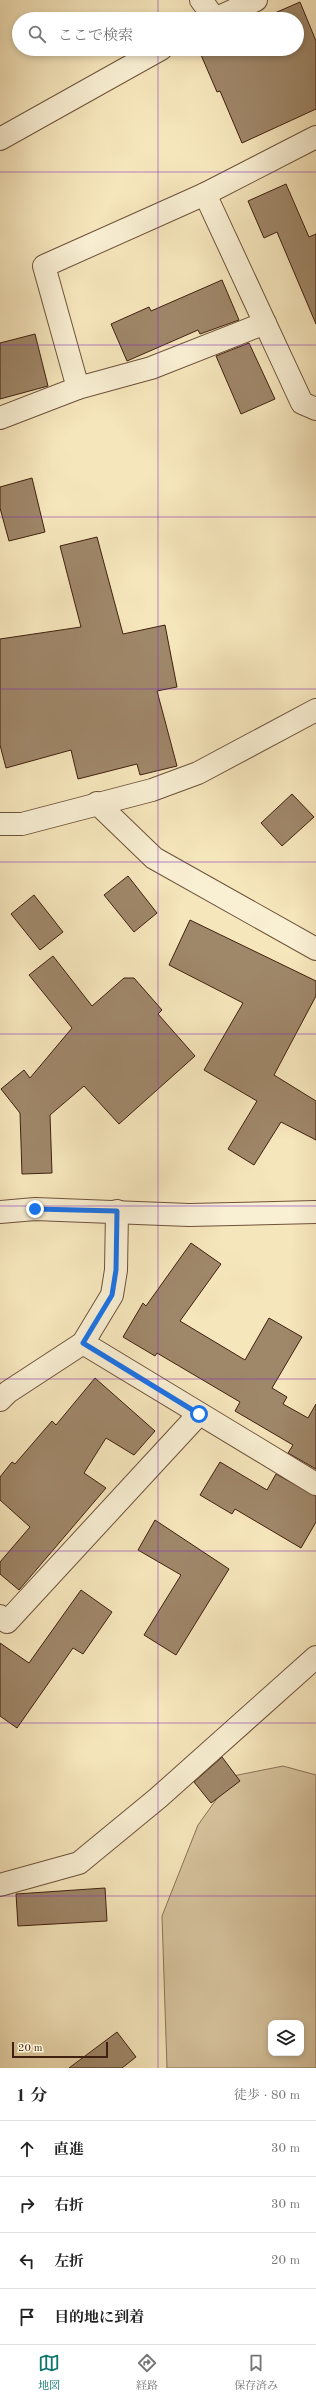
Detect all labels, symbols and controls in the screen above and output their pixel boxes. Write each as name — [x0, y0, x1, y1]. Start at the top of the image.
search box — [12, 12, 304, 56]
icon: search — [26, 23, 48, 45]
text: ここで検索 — [58, 29, 133, 44]
route end — [26, 1200, 44, 1218]
route start — [190, 1405, 208, 1423]
map controls — [268, 2020, 304, 2056]
button: layers — [268, 2020, 304, 2056]
scale bar — [12, 2040, 108, 2059]
text: 20 m — [18, 2043, 43, 2054]
text: 1 分 — [16, 2088, 48, 2105]
text: 徒歩 · 80 m — [234, 2089, 300, 2102]
icon: ahead — [16, 2138, 38, 2160]
text: 30 m — [271, 2142, 300, 2155]
text: 直進 — [54, 2143, 84, 2158]
icon: right — [16, 2194, 38, 2216]
text: 30 m — [271, 2198, 300, 2211]
text: 右折 — [54, 2199, 84, 2214]
icon: left — [16, 2250, 38, 2272]
text: 20 m — [271, 2254, 300, 2267]
text: 左折 — [54, 2255, 84, 2270]
icon: arrive — [16, 2306, 38, 2328]
text: 目的地に到着 — [54, 2311, 144, 2326]
tab: 地図 — [38, 2352, 60, 2394]
tab: 経路 — [136, 2352, 158, 2394]
tab: 保存済み — [234, 2352, 278, 2394]

